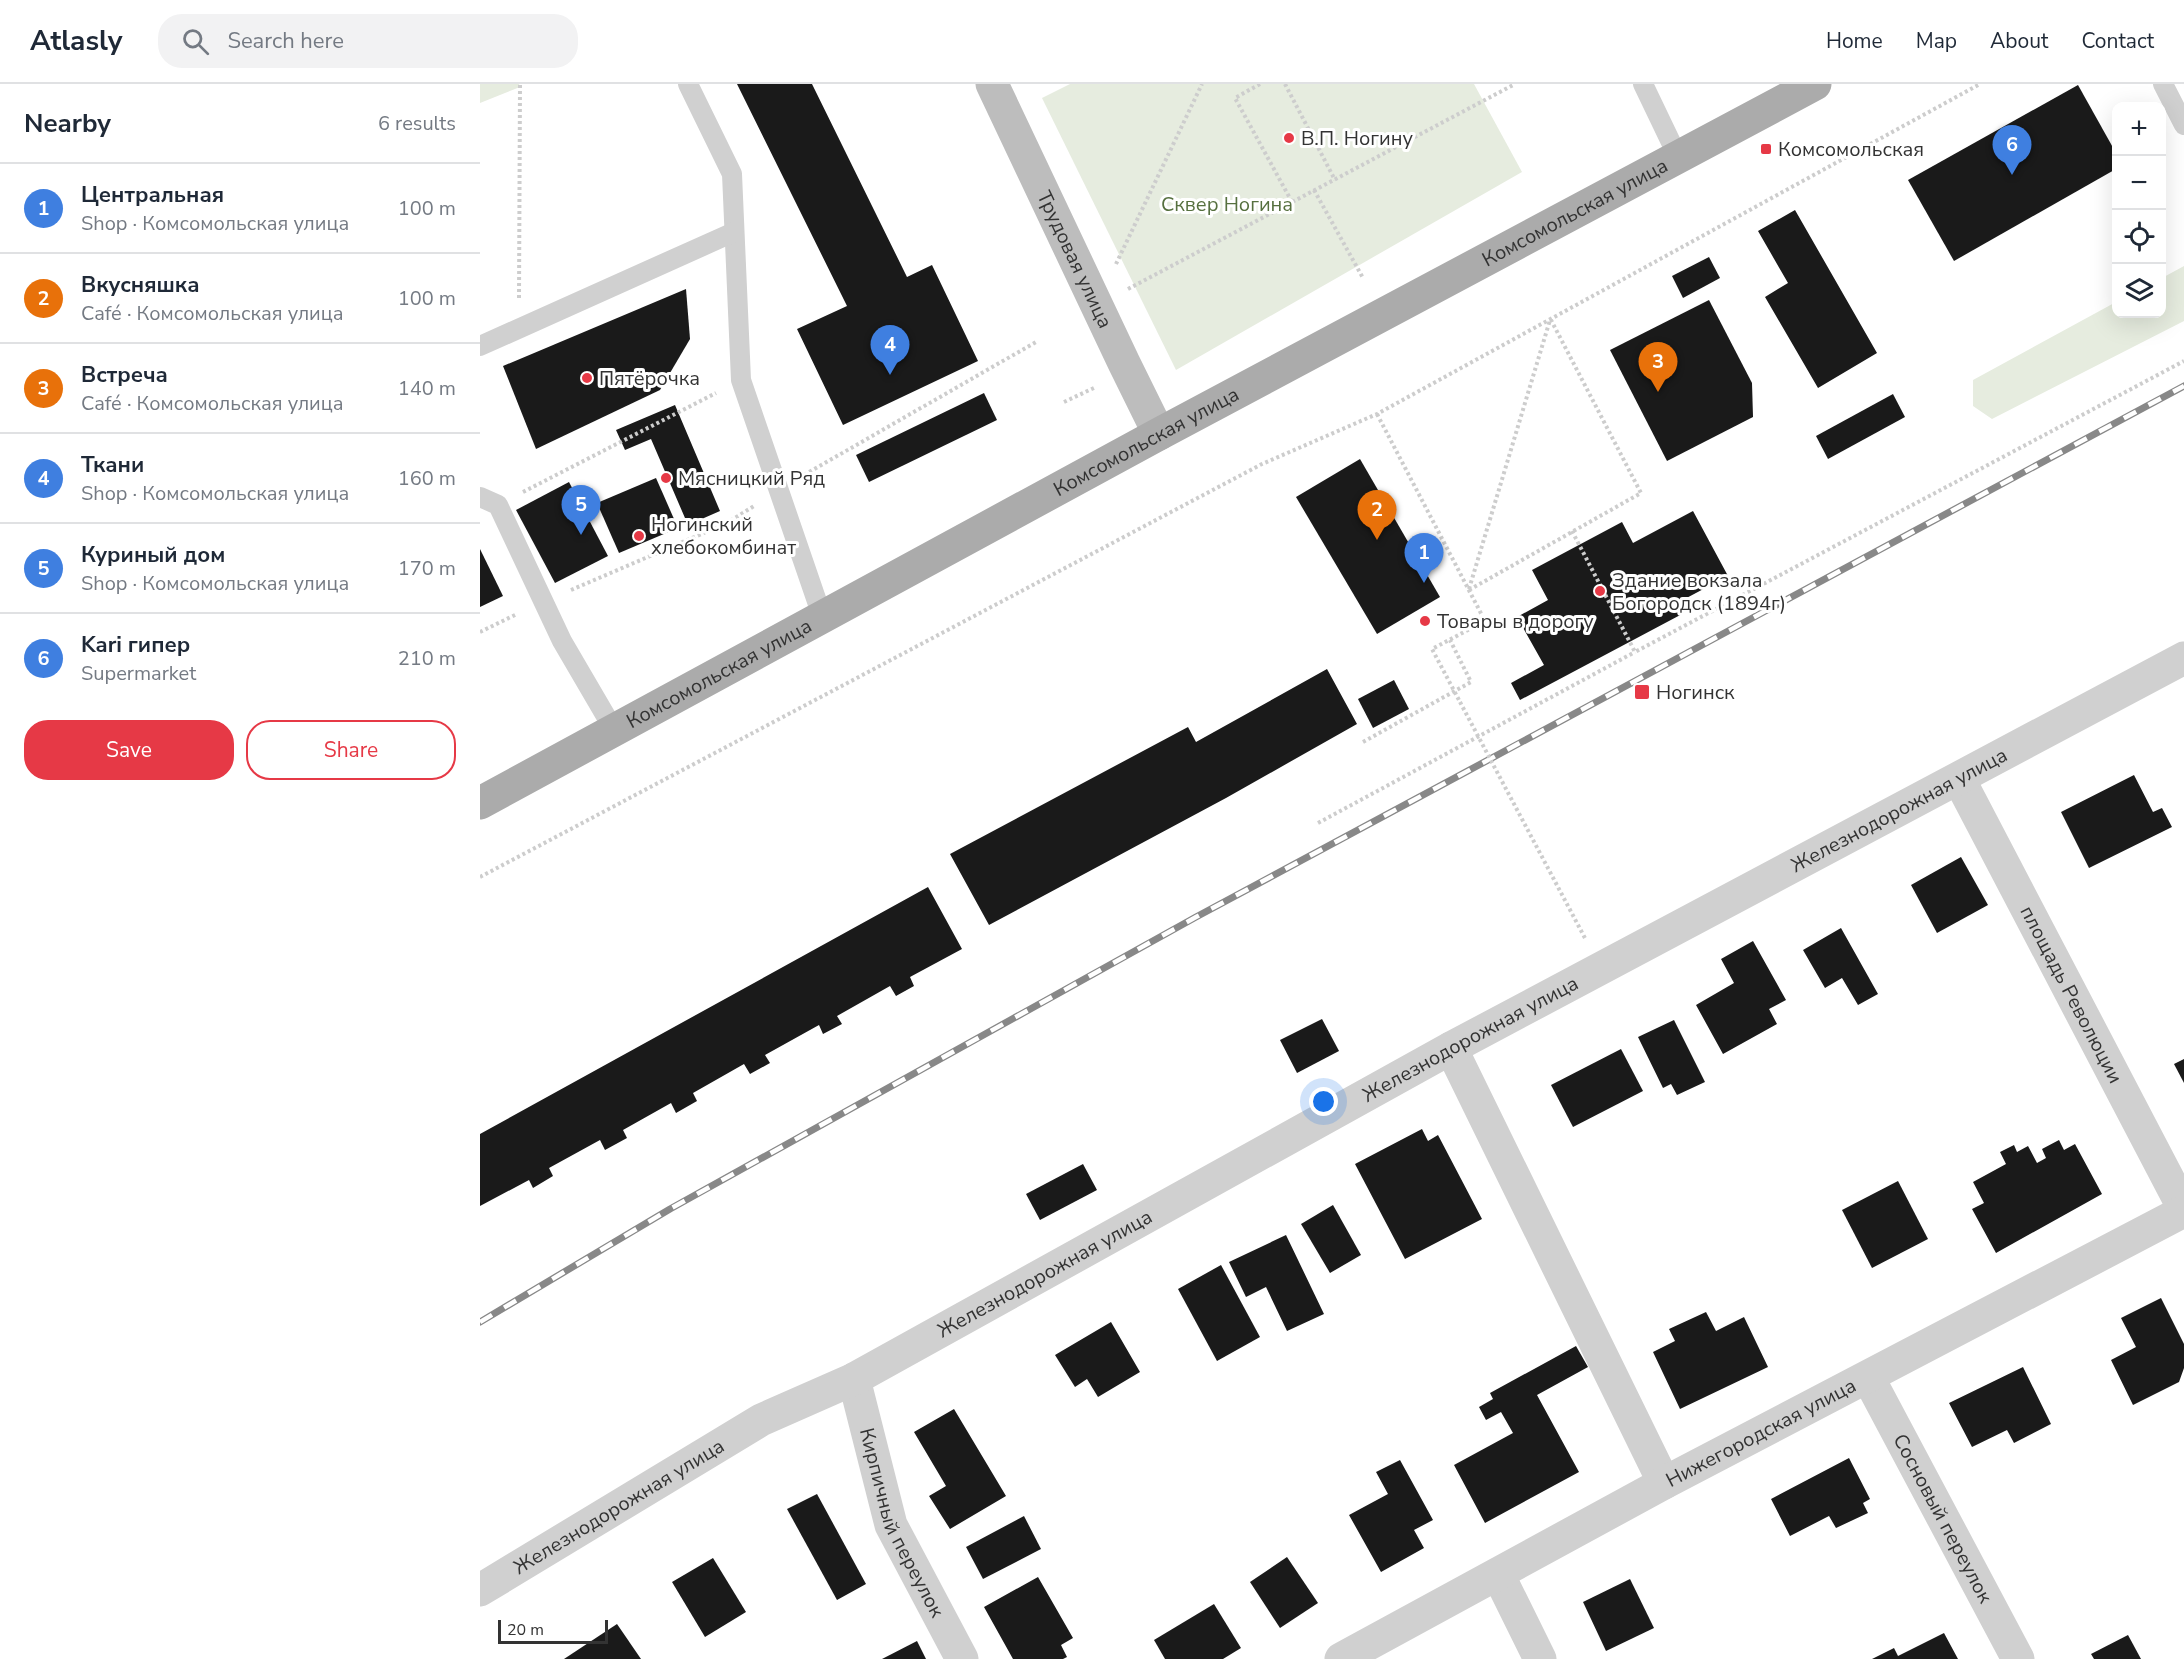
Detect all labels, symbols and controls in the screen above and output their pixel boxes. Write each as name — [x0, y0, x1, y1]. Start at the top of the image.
search box — [158, 14, 578, 68]
text: Atlasly — [30, 22, 122, 60]
icon: search — [179, 25, 212, 58]
text: Search here — [227, 26, 344, 56]
text: Home — [1826, 27, 1883, 55]
text: Map — [1916, 27, 1957, 55]
text: About — [1990, 27, 2048, 55]
text: Contact — [2081, 27, 2154, 55]
map controls — [2112, 102, 2166, 318]
button: + — [2112, 102, 2166, 156]
text: Nearby — [24, 106, 111, 141]
text: 6 results — [378, 110, 456, 137]
place label: В.П. Ногину — [1301, 125, 1413, 152]
pin: 6 — [1992, 126, 2032, 175]
marker: В.П. Ногину — [1282, 131, 1296, 145]
place label: Комсомольская — [1778, 136, 1924, 163]
marker: Комсомольская — [1759, 142, 1773, 156]
street label: Комсомольская улица — [1477, 152, 1672, 273]
button: − — [2112, 156, 2166, 210]
text: Центральная — [81, 180, 224, 210]
street label: Трудовая улица — [1031, 186, 1119, 333]
park label: Сквер Ногина — [1161, 191, 1293, 218]
text: 1 — [38, 195, 50, 222]
text: 100 m — [398, 195, 456, 222]
text: Shop · Комсомольская улица — [81, 210, 349, 237]
button: locate — [2112, 210, 2166, 264]
button: layers — [2112, 264, 2166, 318]
text: Вкусняшка — [81, 270, 200, 300]
text: 2 — [38, 285, 50, 312]
text: 100 m — [398, 285, 456, 312]
text: Café · Комсомольская улица — [81, 300, 344, 327]
pin: 4 — [870, 326, 910, 375]
pin: 3 — [1638, 342, 1678, 392]
text: Встреча — [81, 360, 168, 390]
place label: Пятёрочка — [599, 365, 700, 392]
marker: Пятёрочка — [580, 371, 594, 385]
text: 3 — [38, 375, 50, 402]
text: 140 m — [398, 375, 456, 402]
street label: Комсомольская улица — [1049, 380, 1244, 502]
text: Café · Комсомольская улица — [81, 390, 344, 417]
text: Ткани — [81, 450, 144, 480]
text: 4 — [38, 465, 50, 492]
text: 160 m — [398, 465, 456, 492]
place label: Мясницкий Ряд — [678, 465, 825, 492]
marker: Мясницкий Ряд — [659, 471, 673, 485]
text: Shop · Комсомольская улица — [81, 480, 349, 507]
pin: 5 — [562, 486, 600, 535]
pin: 2 — [1358, 490, 1396, 540]
place label: Ногинский хлебокомбинат — [651, 511, 796, 561]
marker: Ногинский хлебокомбинат — [632, 529, 646, 543]
pin: 1 — [1404, 534, 1444, 583]
text: Куриный дом — [81, 540, 225, 570]
text: 5 — [38, 555, 50, 582]
text: 170 m — [398, 555, 456, 582]
place label: Здание вокзала Богородск (1894г) — [1612, 567, 1786, 617]
text: Shop · Комсомольская улица — [81, 570, 349, 597]
marker: Здание вокзала Богородск (1894г) — [1593, 584, 1607, 598]
place label: Товары в дорогу — [1437, 608, 1594, 635]
street label: Комсомольская улица — [622, 612, 816, 734]
marker: Товары в дорогу — [1418, 614, 1432, 628]
text: Kari гипер — [81, 630, 190, 660]
text: 6 — [38, 645, 50, 672]
text: 210 m — [398, 645, 456, 672]
text: Supermarket — [81, 660, 196, 687]
place label: Ногинск — [1656, 679, 1735, 706]
marker: Ногинск — [1633, 683, 1651, 701]
button: Save — [24, 720, 234, 780]
button: Share — [246, 720, 456, 780]
street label: Железнодорожная улица — [1786, 741, 2012, 878]
street label: площадь Революции — [2014, 901, 2129, 1088]
street label: Железнодорожная улица — [1357, 969, 1583, 1108]
your location — [1309, 1087, 1338, 1116]
street label: Железнодорожная улица — [932, 1203, 1157, 1344]
street label: Нижегородская улица — [1661, 1372, 1860, 1493]
street label: Кирпичный переулок — [853, 1425, 951, 1622]
street label: Сосновый переулок — [1887, 1429, 1999, 1608]
street label: Железнодорожная улица — [508, 1432, 729, 1580]
scale bar — [498, 1617, 608, 1644]
text: 20 m — [507, 1619, 544, 1641]

